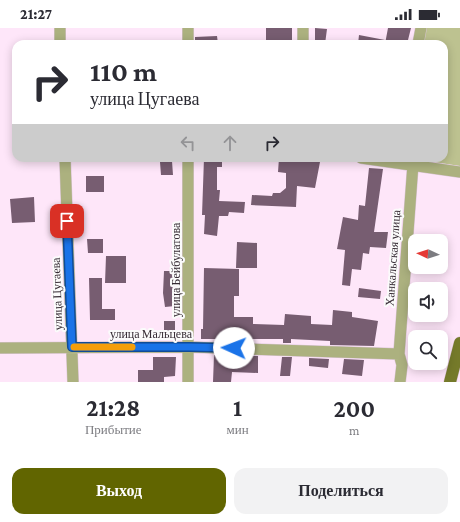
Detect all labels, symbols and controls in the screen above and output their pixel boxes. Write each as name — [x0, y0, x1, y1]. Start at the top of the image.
text: 21:27 — [20, 6, 52, 22]
icon: right — [24, 56, 76, 108]
text: 110 m — [90, 56, 157, 87]
text: улица Цугаева — [90, 89, 199, 109]
icon: left — [177, 132, 199, 154]
icon: ahead — [219, 132, 241, 154]
icon: right — [261, 132, 283, 154]
pin — [50, 204, 84, 238]
street label: Ханкальская улица — [383, 209, 403, 307]
icon: arrive — [56, 210, 78, 232]
street label: улица Бейбулатова — [169, 222, 183, 317]
north arrow — [408, 234, 448, 274]
map controls — [408, 234, 448, 370]
street label: улица Цугаева — [49, 257, 65, 331]
button: sound — [408, 282, 448, 322]
street label: улица Мальцева — [110, 327, 193, 341]
position arrow — [213, 327, 255, 369]
button: search — [408, 330, 448, 370]
text: 21:28 — [86, 394, 140, 421]
text: 1 — [233, 394, 242, 421]
text: 200 — [334, 395, 375, 422]
text: Прибытие — [85, 422, 142, 437]
text: мин — [227, 422, 249, 437]
text: m — [349, 423, 360, 438]
button: Выход — [12, 468, 226, 514]
button: Поделиться — [234, 468, 448, 514]

